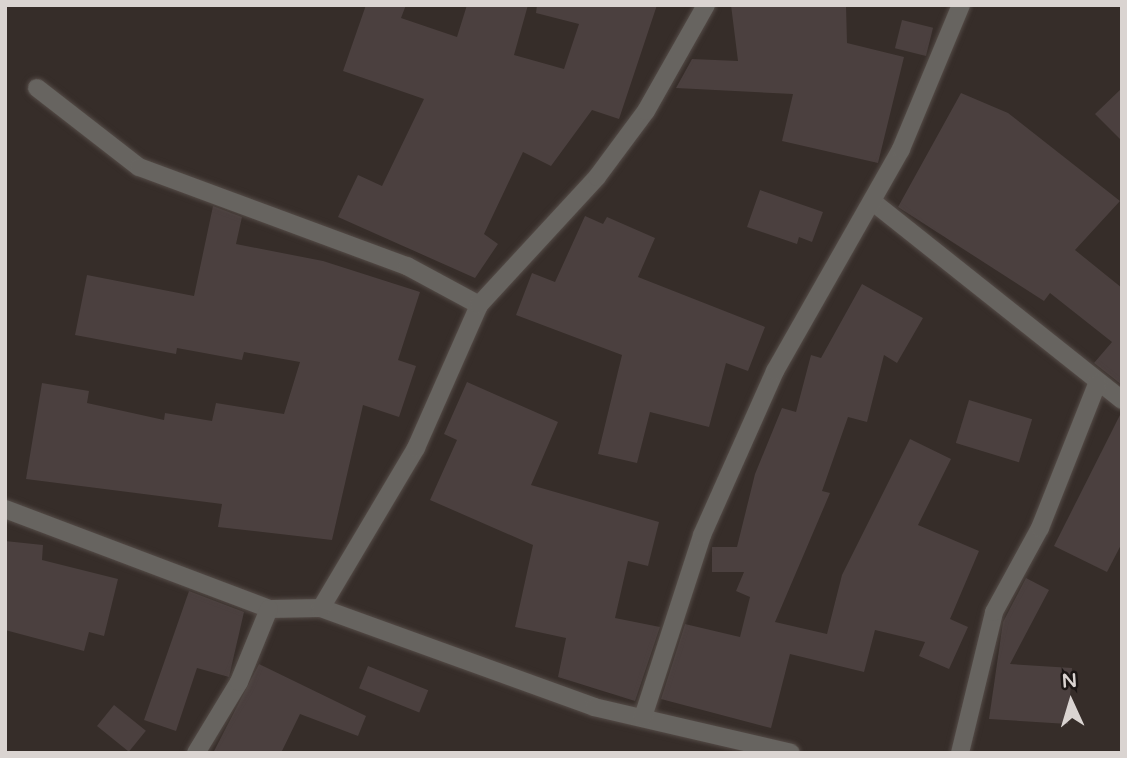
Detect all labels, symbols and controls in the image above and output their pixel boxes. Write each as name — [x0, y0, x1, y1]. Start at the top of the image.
north arrow — [1036, 667, 1106, 737]
text: N — [1061, 670, 1078, 693]

